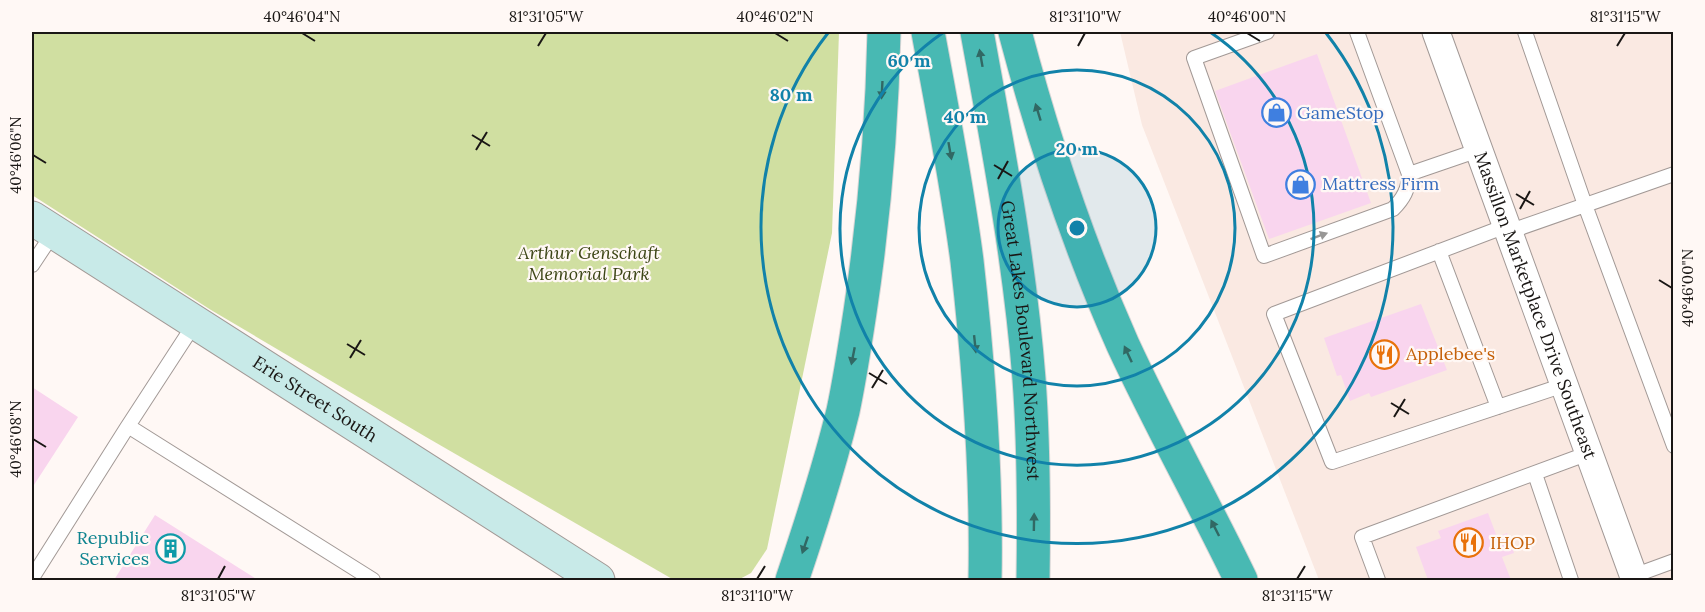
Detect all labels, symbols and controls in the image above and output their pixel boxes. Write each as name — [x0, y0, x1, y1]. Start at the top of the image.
text: 40°46'04"N — [264, 7, 340, 26]
text: 81°31'05"W — [509, 7, 584, 26]
text: 40°46'02"N — [737, 7, 813, 26]
text: 81°31'10"W — [1049, 7, 1122, 26]
text: 40°46'00"N — [1208, 7, 1286, 26]
text: 81°31'15"W — [1590, 7, 1661, 26]
one-way arrow — [977, 48, 986, 67]
text: 60 m — [887, 49, 931, 72]
one-way arrow — [878, 80, 887, 99]
text: 80 m — [769, 83, 813, 106]
shop icon: GameStop — [1260, 97, 1292, 129]
place label: GameStop — [1297, 101, 1384, 124]
one-way arrow — [1033, 103, 1042, 121]
text: 40 m — [944, 105, 987, 128]
text: 40°46'06"N — [6, 116, 25, 194]
text: 20 m — [1056, 137, 1099, 160]
one-way arrow — [945, 142, 954, 161]
street label: Massillon Marketplace Drive Southeast — [1469, 148, 1602, 462]
shop icon: Mattress Firm — [1285, 168, 1317, 200]
place label: Mattress Firm — [1322, 172, 1439, 195]
street label: Great Lakes Boulevard Northwest — [996, 199, 1045, 481]
centre of rings — [1067, 218, 1087, 238]
one-way arrow — [1310, 231, 1328, 241]
park label: Arthur Genschaft Memorial Park — [517, 241, 660, 285]
text: 40°46'00"N — [1678, 249, 1697, 327]
one-way arrow — [971, 335, 980, 354]
restaurant icon: Applebee's — [1369, 338, 1401, 370]
place label: Applebee's — [1405, 342, 1495, 365]
one-way arrow — [1123, 346, 1132, 363]
one-way arrow — [848, 347, 857, 366]
street label: Erie Street South — [249, 350, 382, 447]
text: 40°46'08"N — [6, 400, 25, 478]
one-way arrow — [1029, 513, 1038, 532]
one-way arrow — [1210, 520, 1220, 537]
place label: Republic Services — [77, 526, 149, 570]
restaurant icon: IHOP — [1453, 527, 1485, 559]
place label: IHOP — [1490, 531, 1535, 554]
building icon: Republic Services — [154, 532, 186, 564]
one-way arrow — [799, 536, 809, 554]
text: 81°31'05"W — [181, 586, 256, 605]
text: 81°31'10"W — [721, 586, 794, 605]
text: 81°31'15"W — [1262, 586, 1333, 605]

